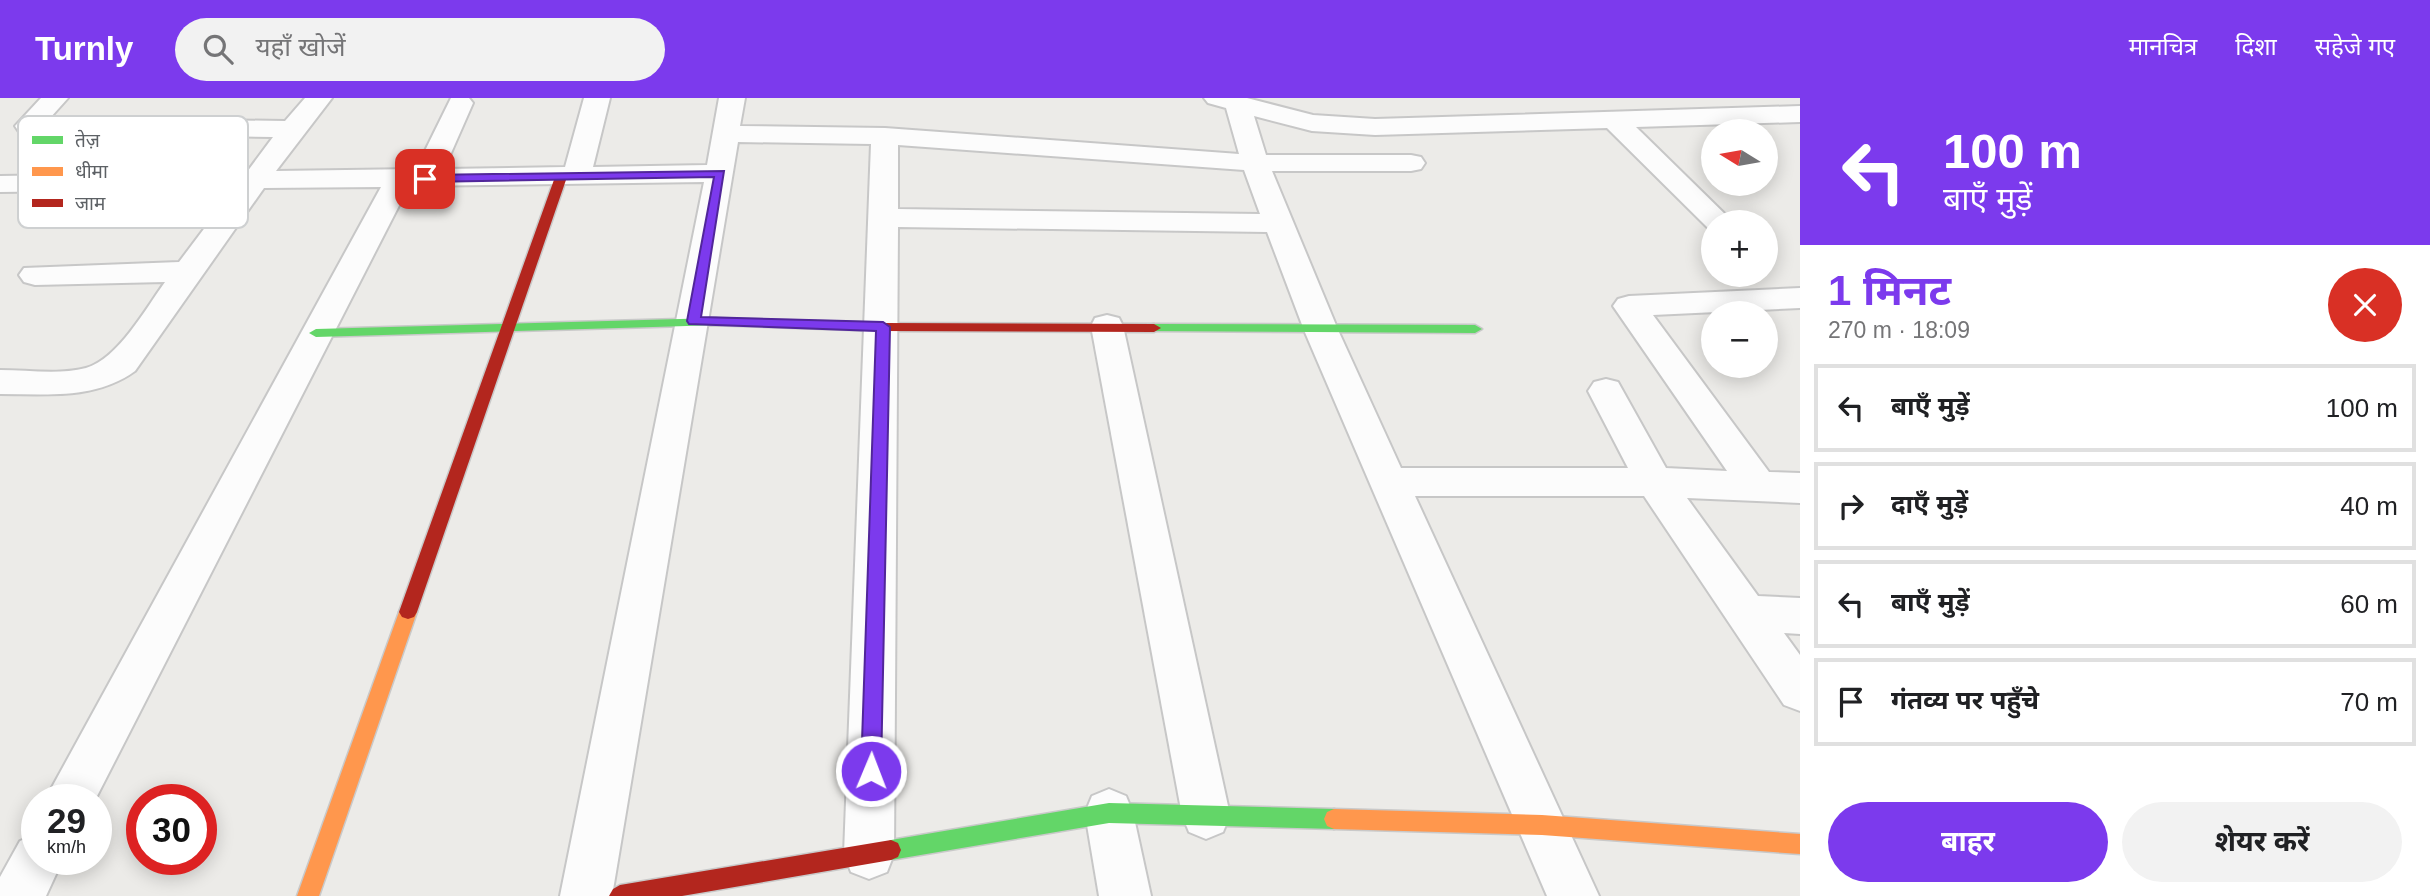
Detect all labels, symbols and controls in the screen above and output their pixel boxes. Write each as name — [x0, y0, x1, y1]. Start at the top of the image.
search box — [175, 18, 665, 81]
text: Turnly — [35, 30, 133, 67]
icon: search — [199, 30, 237, 68]
text: यहाँ खोजें — [255, 32, 346, 62]
text: मानचित्र — [2129, 33, 2197, 60]
text: दिशा — [2235, 33, 2277, 60]
text: सहेजे गए — [2315, 33, 2395, 60]
legend — [18, 116, 248, 228]
north arrow — [1701, 119, 1778, 196]
map controls — [1701, 119, 1778, 378]
text: 100 m — [1943, 124, 2082, 178]
icon: left — [1828, 126, 1919, 217]
text: तेज़ — [75, 129, 101, 151]
pin — [395, 149, 455, 209]
icon: arrive — [406, 160, 444, 198]
text: धीमा — [75, 161, 109, 182]
text: बाएँ मुड़ें — [1943, 181, 2032, 217]
text: जाम — [75, 193, 106, 214]
button: + — [1701, 210, 1778, 287]
text: 1 मिनट — [1828, 267, 1951, 314]
button: close — [2328, 268, 2402, 342]
button: − — [1701, 301, 1778, 378]
text: 270 m · 18:09 — [1828, 317, 1970, 343]
icon: left — [1832, 389, 1870, 427]
text: बाएँ मुड़ें — [1891, 391, 1970, 421]
text: 100 m — [2326, 393, 2398, 423]
icon: right — [1832, 487, 1870, 525]
text: दाएँ मुड़ें — [1891, 489, 1968, 519]
text: 40 m — [2340, 491, 2398, 521]
icon: left — [1832, 585, 1870, 623]
text: बाएँ मुड़ें — [1891, 587, 1970, 617]
text: 60 m — [2340, 589, 2398, 619]
icon: arrive — [1832, 683, 1870, 721]
text: गंतव्य पर पहुँचे — [1891, 685, 2039, 715]
text: 70 m — [2340, 687, 2398, 717]
position arrow — [834, 734, 908, 808]
speed limit sign: 30 — [126, 784, 217, 875]
text: 29 — [47, 801, 86, 840]
button: बाहर — [1828, 802, 2108, 882]
button: शेयर करें — [2122, 802, 2402, 882]
text: km/h — [47, 837, 86, 857]

